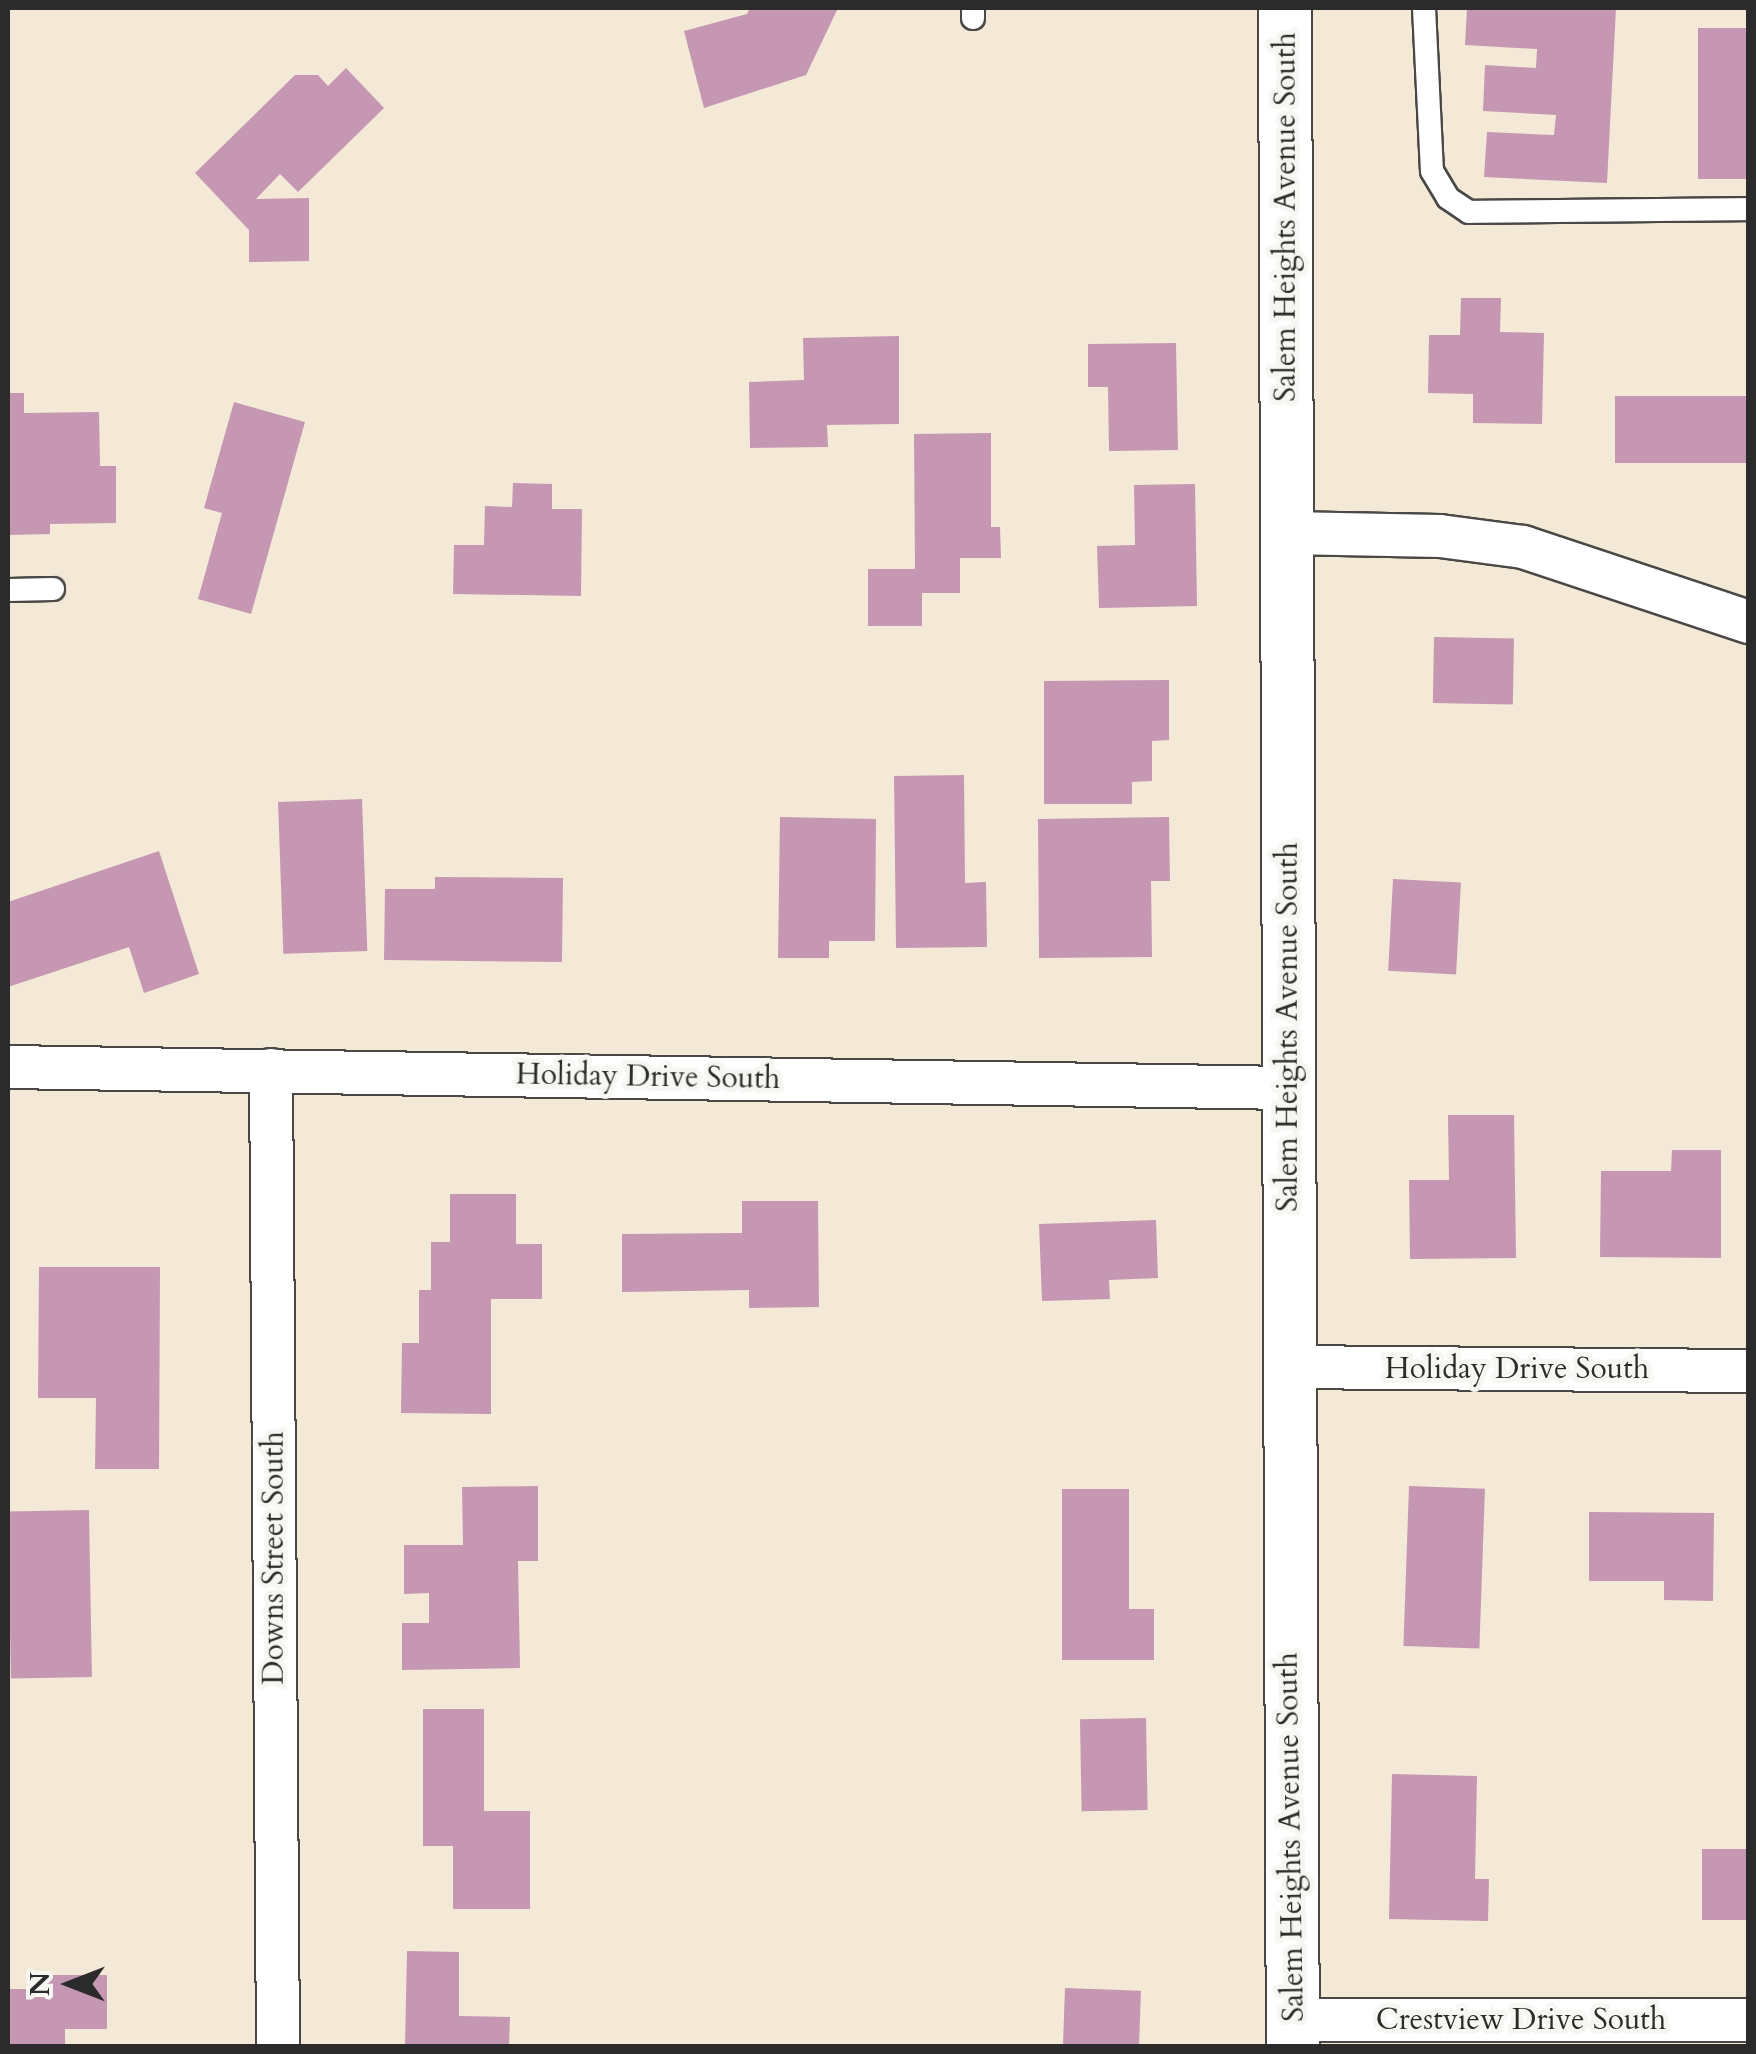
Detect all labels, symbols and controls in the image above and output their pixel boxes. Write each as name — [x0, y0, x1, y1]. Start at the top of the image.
street label: Salem Heights Avenue South — [1268, 32, 1304, 402]
street label: Salem Heights Avenue South — [1270, 842, 1306, 1212]
street label: Holiday Drive South — [515, 1057, 781, 1097]
street label: Holiday Drive South — [1385, 1351, 1649, 1387]
street label: Downs Street South — [256, 1431, 292, 1685]
street label: Salem Heights Avenue South — [1270, 1652, 1312, 2022]
north arrow — [20, 1934, 120, 2034]
text: N — [21, 1972, 59, 1996]
street label: Crestview Drive South — [1376, 2002, 1666, 2038]

